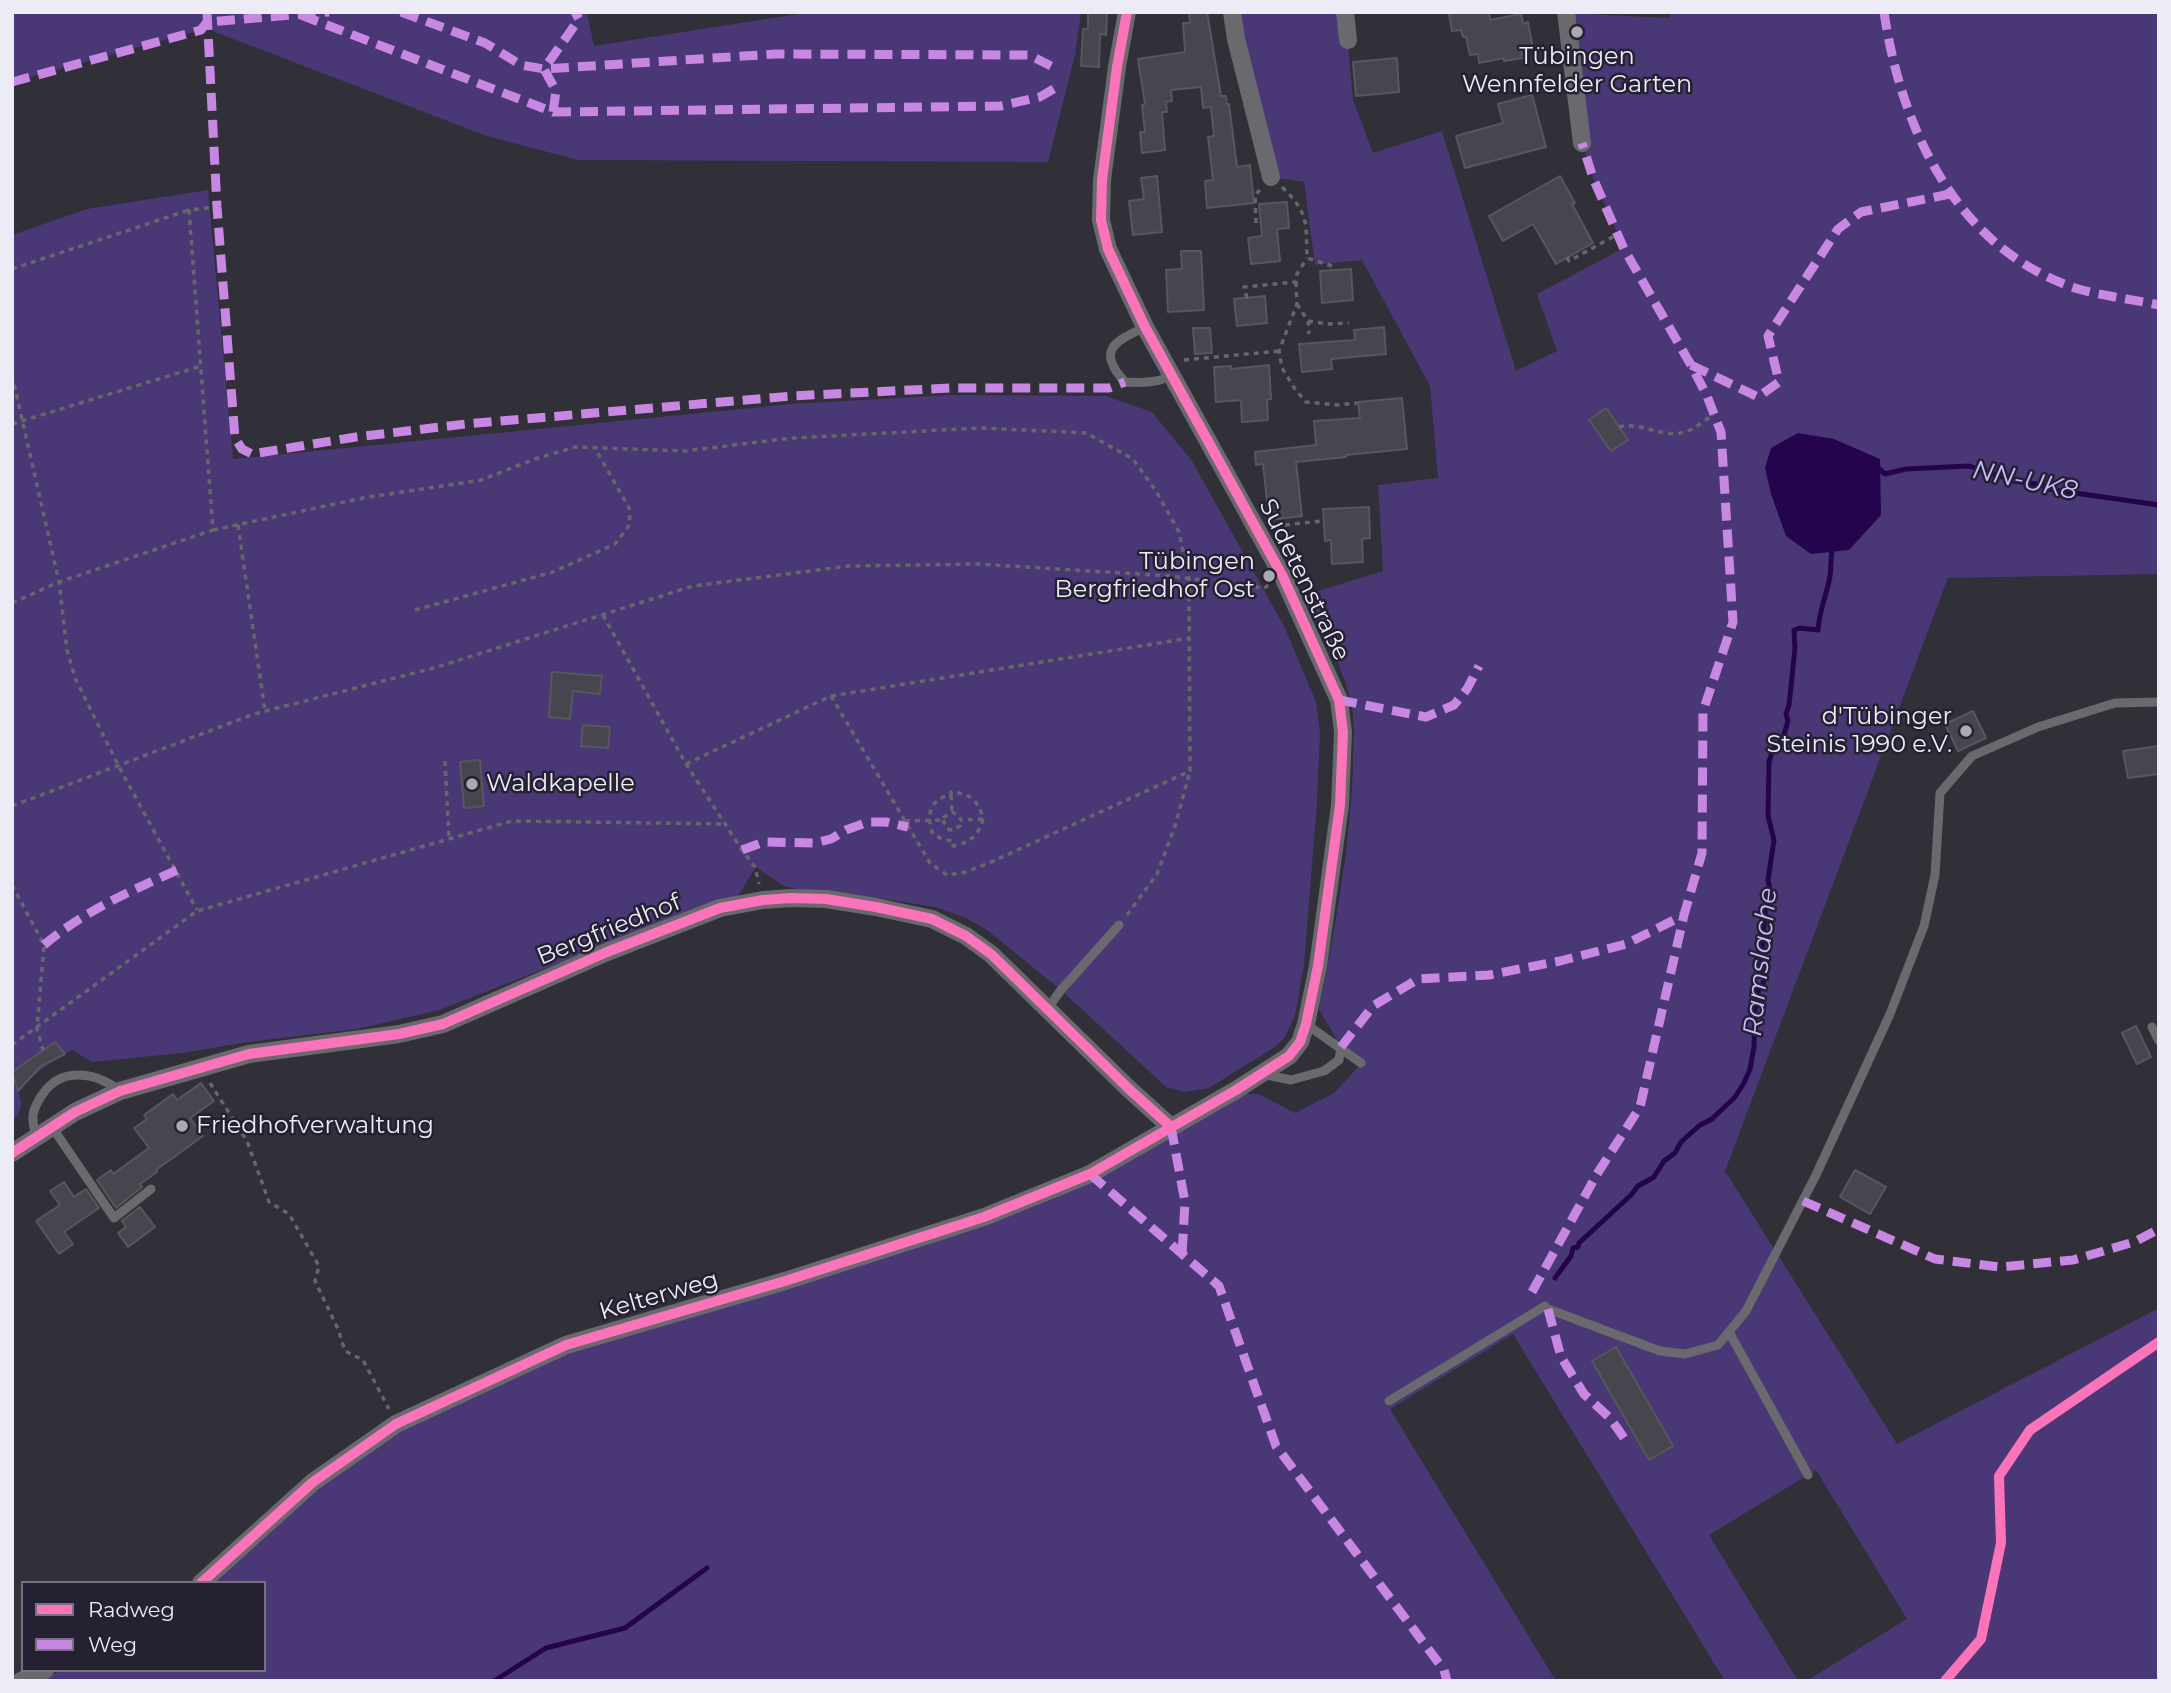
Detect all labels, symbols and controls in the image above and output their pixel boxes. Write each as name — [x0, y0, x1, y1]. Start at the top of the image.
marker: Tübingen Wennfelder Garten — [1569, 24, 1585, 40]
place label: Tübingen Wennfelder Garten — [1462, 43, 1692, 99]
water label: NN-UK8 — [1970, 455, 2080, 507]
street label: Sudetenstraße — [1252, 494, 1356, 666]
place label: Tübingen Bergfriedhof Ost — [1055, 548, 1255, 604]
marker: Tübingen Bergfriedhof Ost — [1261, 568, 1277, 584]
place label: d'Tübinger Steinis 1990 e.V. — [1767, 703, 1952, 759]
marker: d'Tübinger Steinis 1990 e.V. — [1958, 723, 1974, 739]
place label: Waldkapelle — [486, 770, 635, 798]
marker: Waldkapelle — [464, 776, 480, 792]
water label: Ramslache — [1738, 886, 1784, 1038]
street label: Bergfriedhof — [533, 888, 685, 972]
place label: Friedhofverwaltung — [196, 1112, 434, 1140]
marker: Friedhofverwaltung — [174, 1118, 190, 1134]
street label: Kelterweg — [596, 1265, 722, 1327]
legend — [21, 1581, 266, 1672]
text: Radweg — [88, 1597, 175, 1622]
text: Weg — [88, 1632, 137, 1657]

